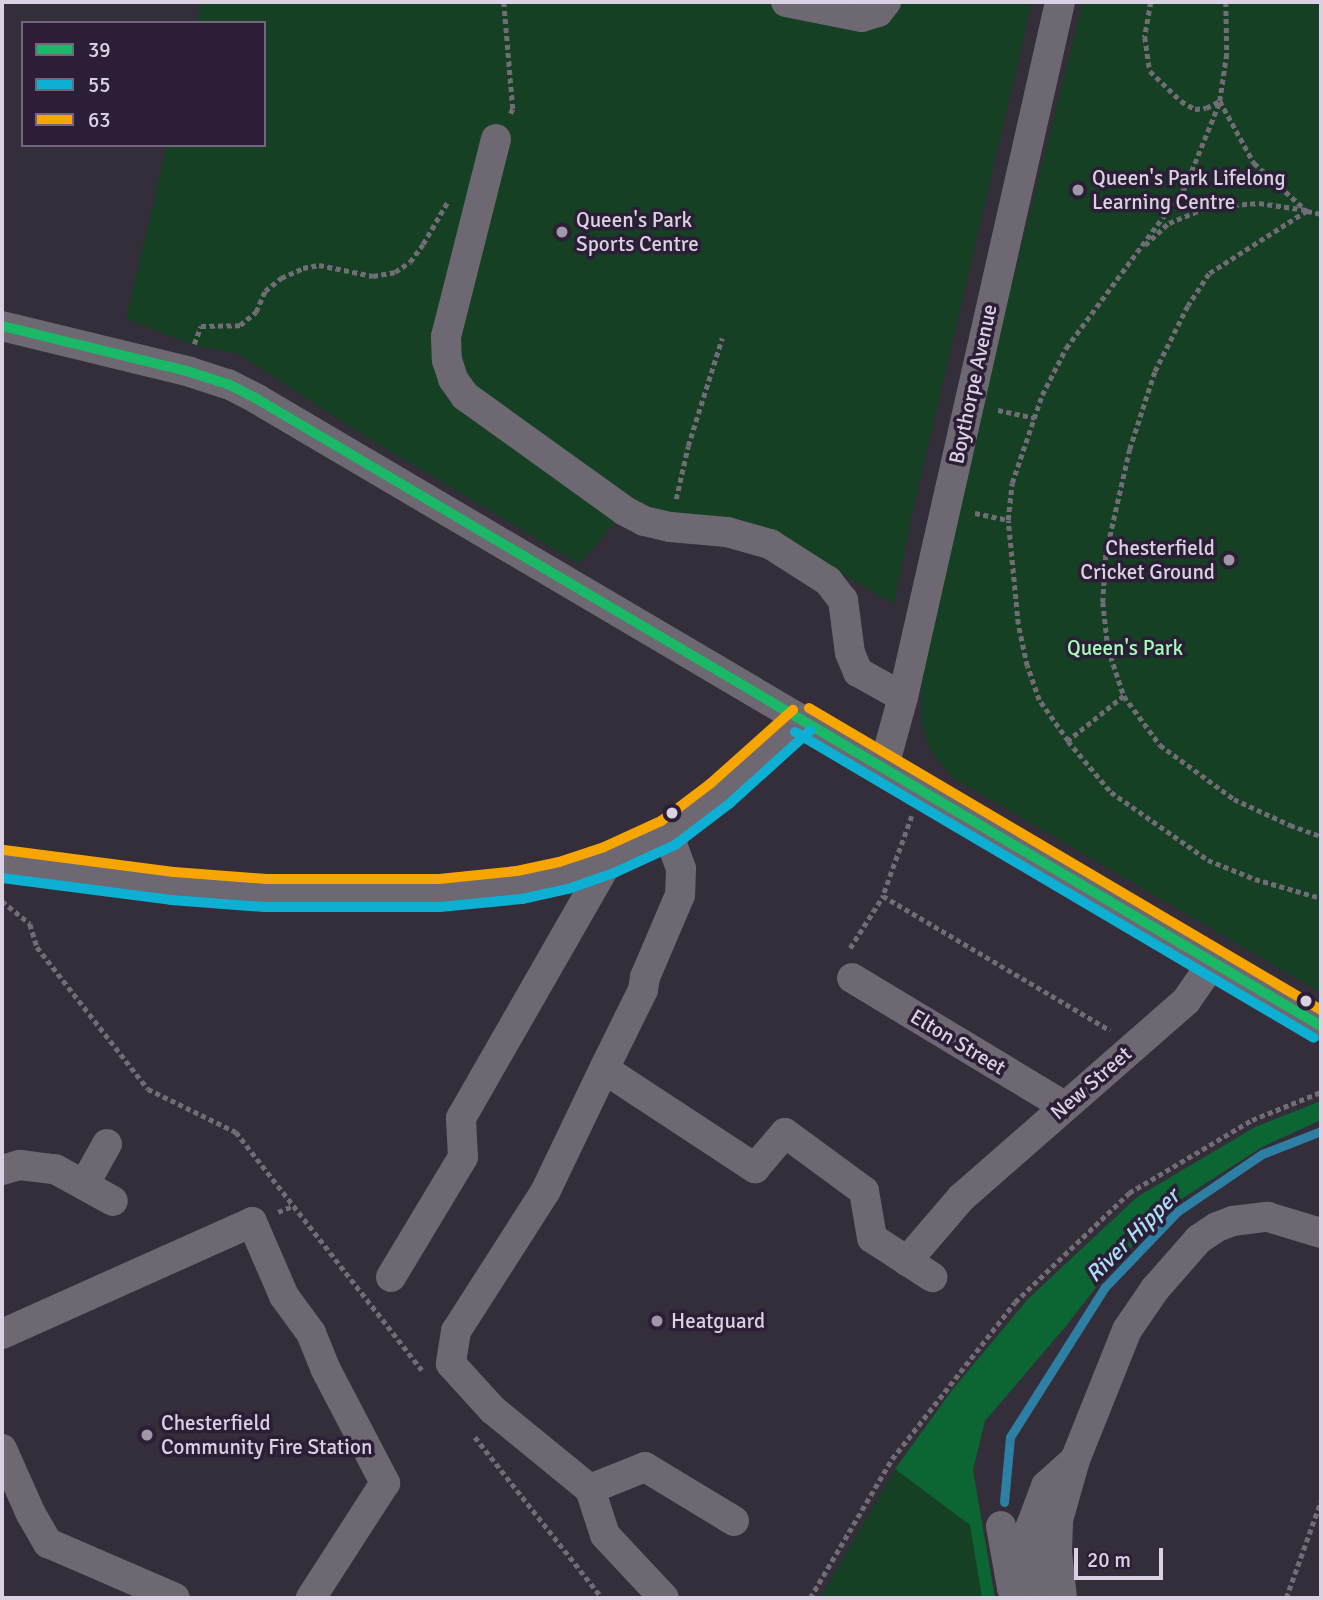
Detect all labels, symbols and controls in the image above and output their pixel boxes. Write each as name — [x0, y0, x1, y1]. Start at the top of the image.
legend — [21, 21, 266, 147]
text: 39 — [88, 37, 111, 63]
text: 55 — [88, 72, 111, 98]
text: 63 — [88, 107, 111, 133]
place label: Queen's Park Lifelong Learning Centre — [1092, 165, 1286, 215]
marker: Queen's Park Lifelong Learning Centre — [1070, 182, 1086, 198]
place label: Queen's Park Sports Centre — [576, 207, 699, 257]
marker: Queen's Park Sports Centre — [554, 224, 570, 240]
street label: Boythorpe Avenue — [944, 302, 1002, 466]
place label: Chesterfield Cricket Ground — [1080, 535, 1215, 585]
marker: Chesterfield Cricket Ground — [1221, 552, 1237, 568]
park label: Queen's Park — [1067, 635, 1183, 661]
unlabelled marker — [665, 806, 679, 820]
unlabelled marker — [1299, 994, 1313, 1008]
street label: Elton Street — [906, 1004, 1010, 1080]
street label: New Street — [1045, 1041, 1137, 1125]
water label: River Hipper — [1080, 1183, 1186, 1289]
place label: Heatguard — [671, 1308, 765, 1334]
marker: Heatguard — [649, 1313, 665, 1329]
place label: Chesterfield Community Fire Station — [161, 1410, 372, 1460]
marker: Chesterfield Community Fire Station — [139, 1427, 155, 1443]
scale bar — [1078, 1534, 1167, 1578]
text: 20 m — [1087, 1547, 1131, 1573]

